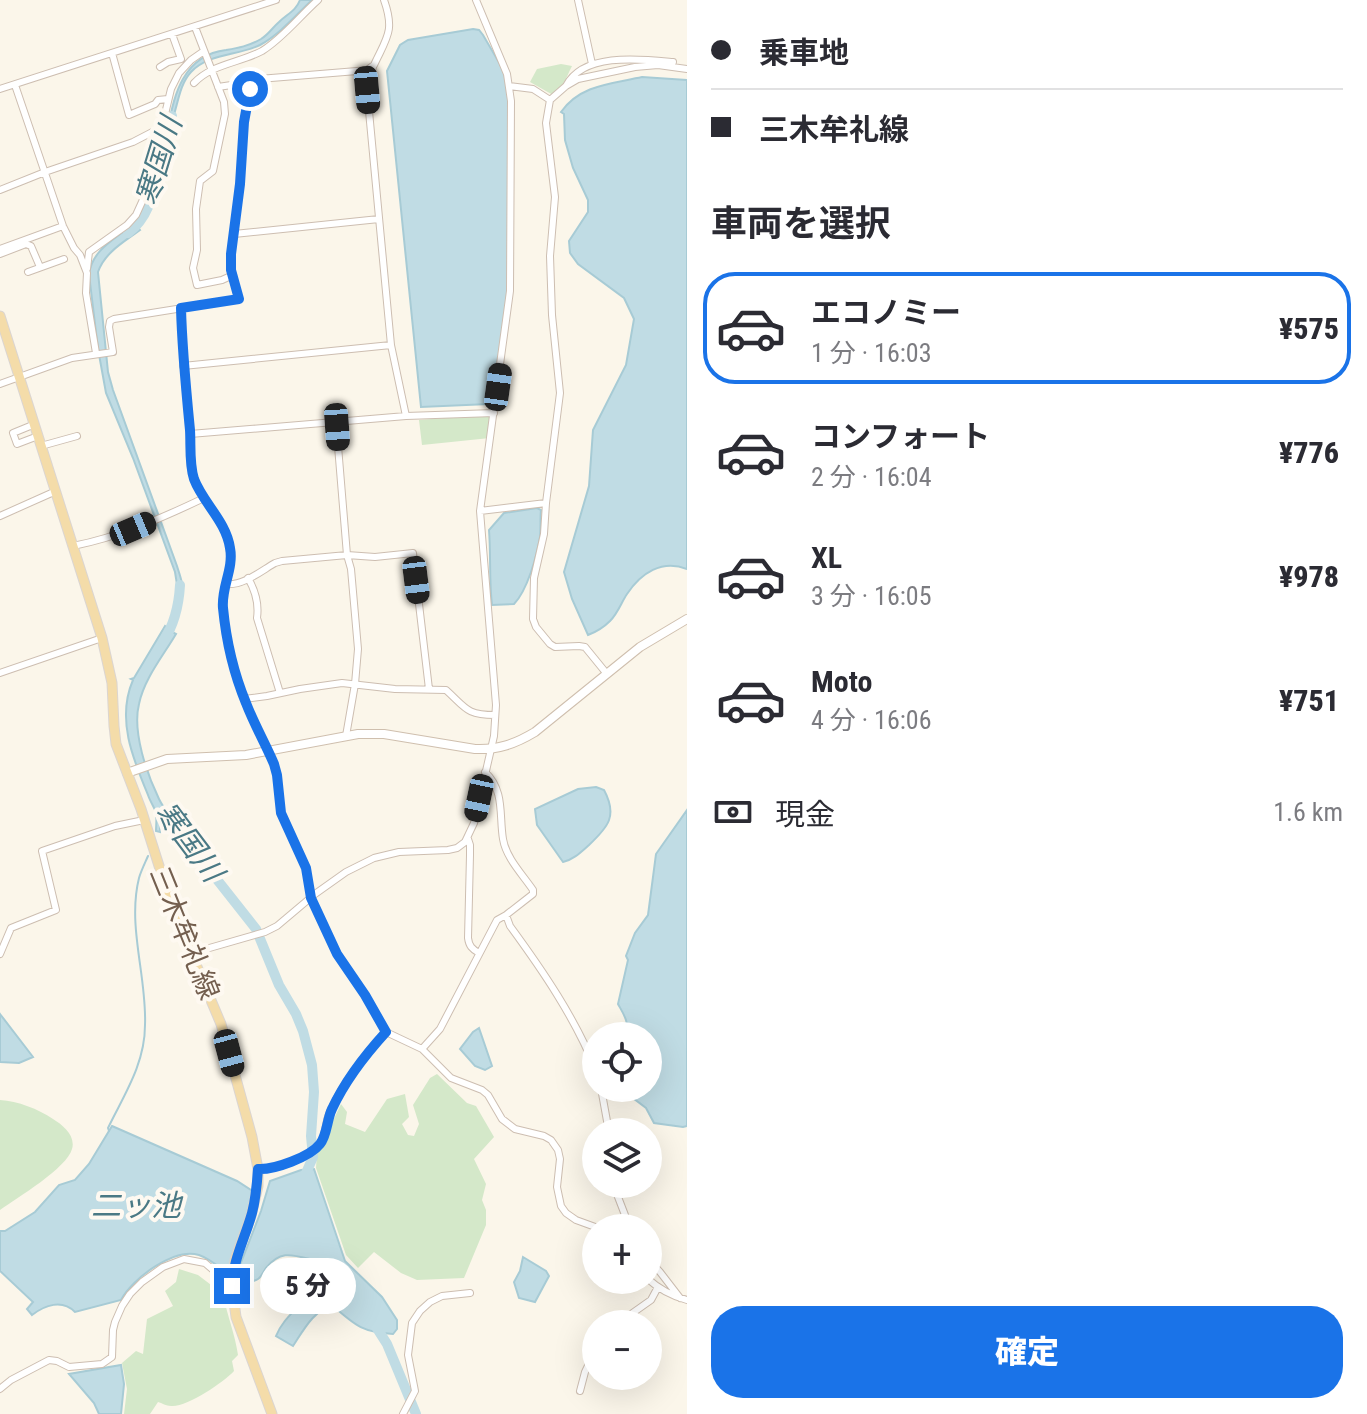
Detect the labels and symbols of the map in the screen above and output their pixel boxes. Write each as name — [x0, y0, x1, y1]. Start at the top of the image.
car — [353, 65, 381, 115]
route start — [232, 71, 268, 107]
water label: 寒国川 — [129, 110, 189, 209]
car — [483, 362, 513, 412]
car — [323, 402, 351, 452]
car — [106, 509, 160, 549]
car — [401, 555, 431, 605]
car — [462, 772, 496, 824]
water label: 寒国川 — [148, 795, 232, 891]
street label: 三木牟礼線 — [143, 862, 226, 1004]
car — [211, 1027, 247, 1079]
water label: 二ッ池 — [91, 1188, 184, 1223]
callout: 5 分 — [260, 1258, 356, 1314]
route end — [214, 1268, 250, 1304]

